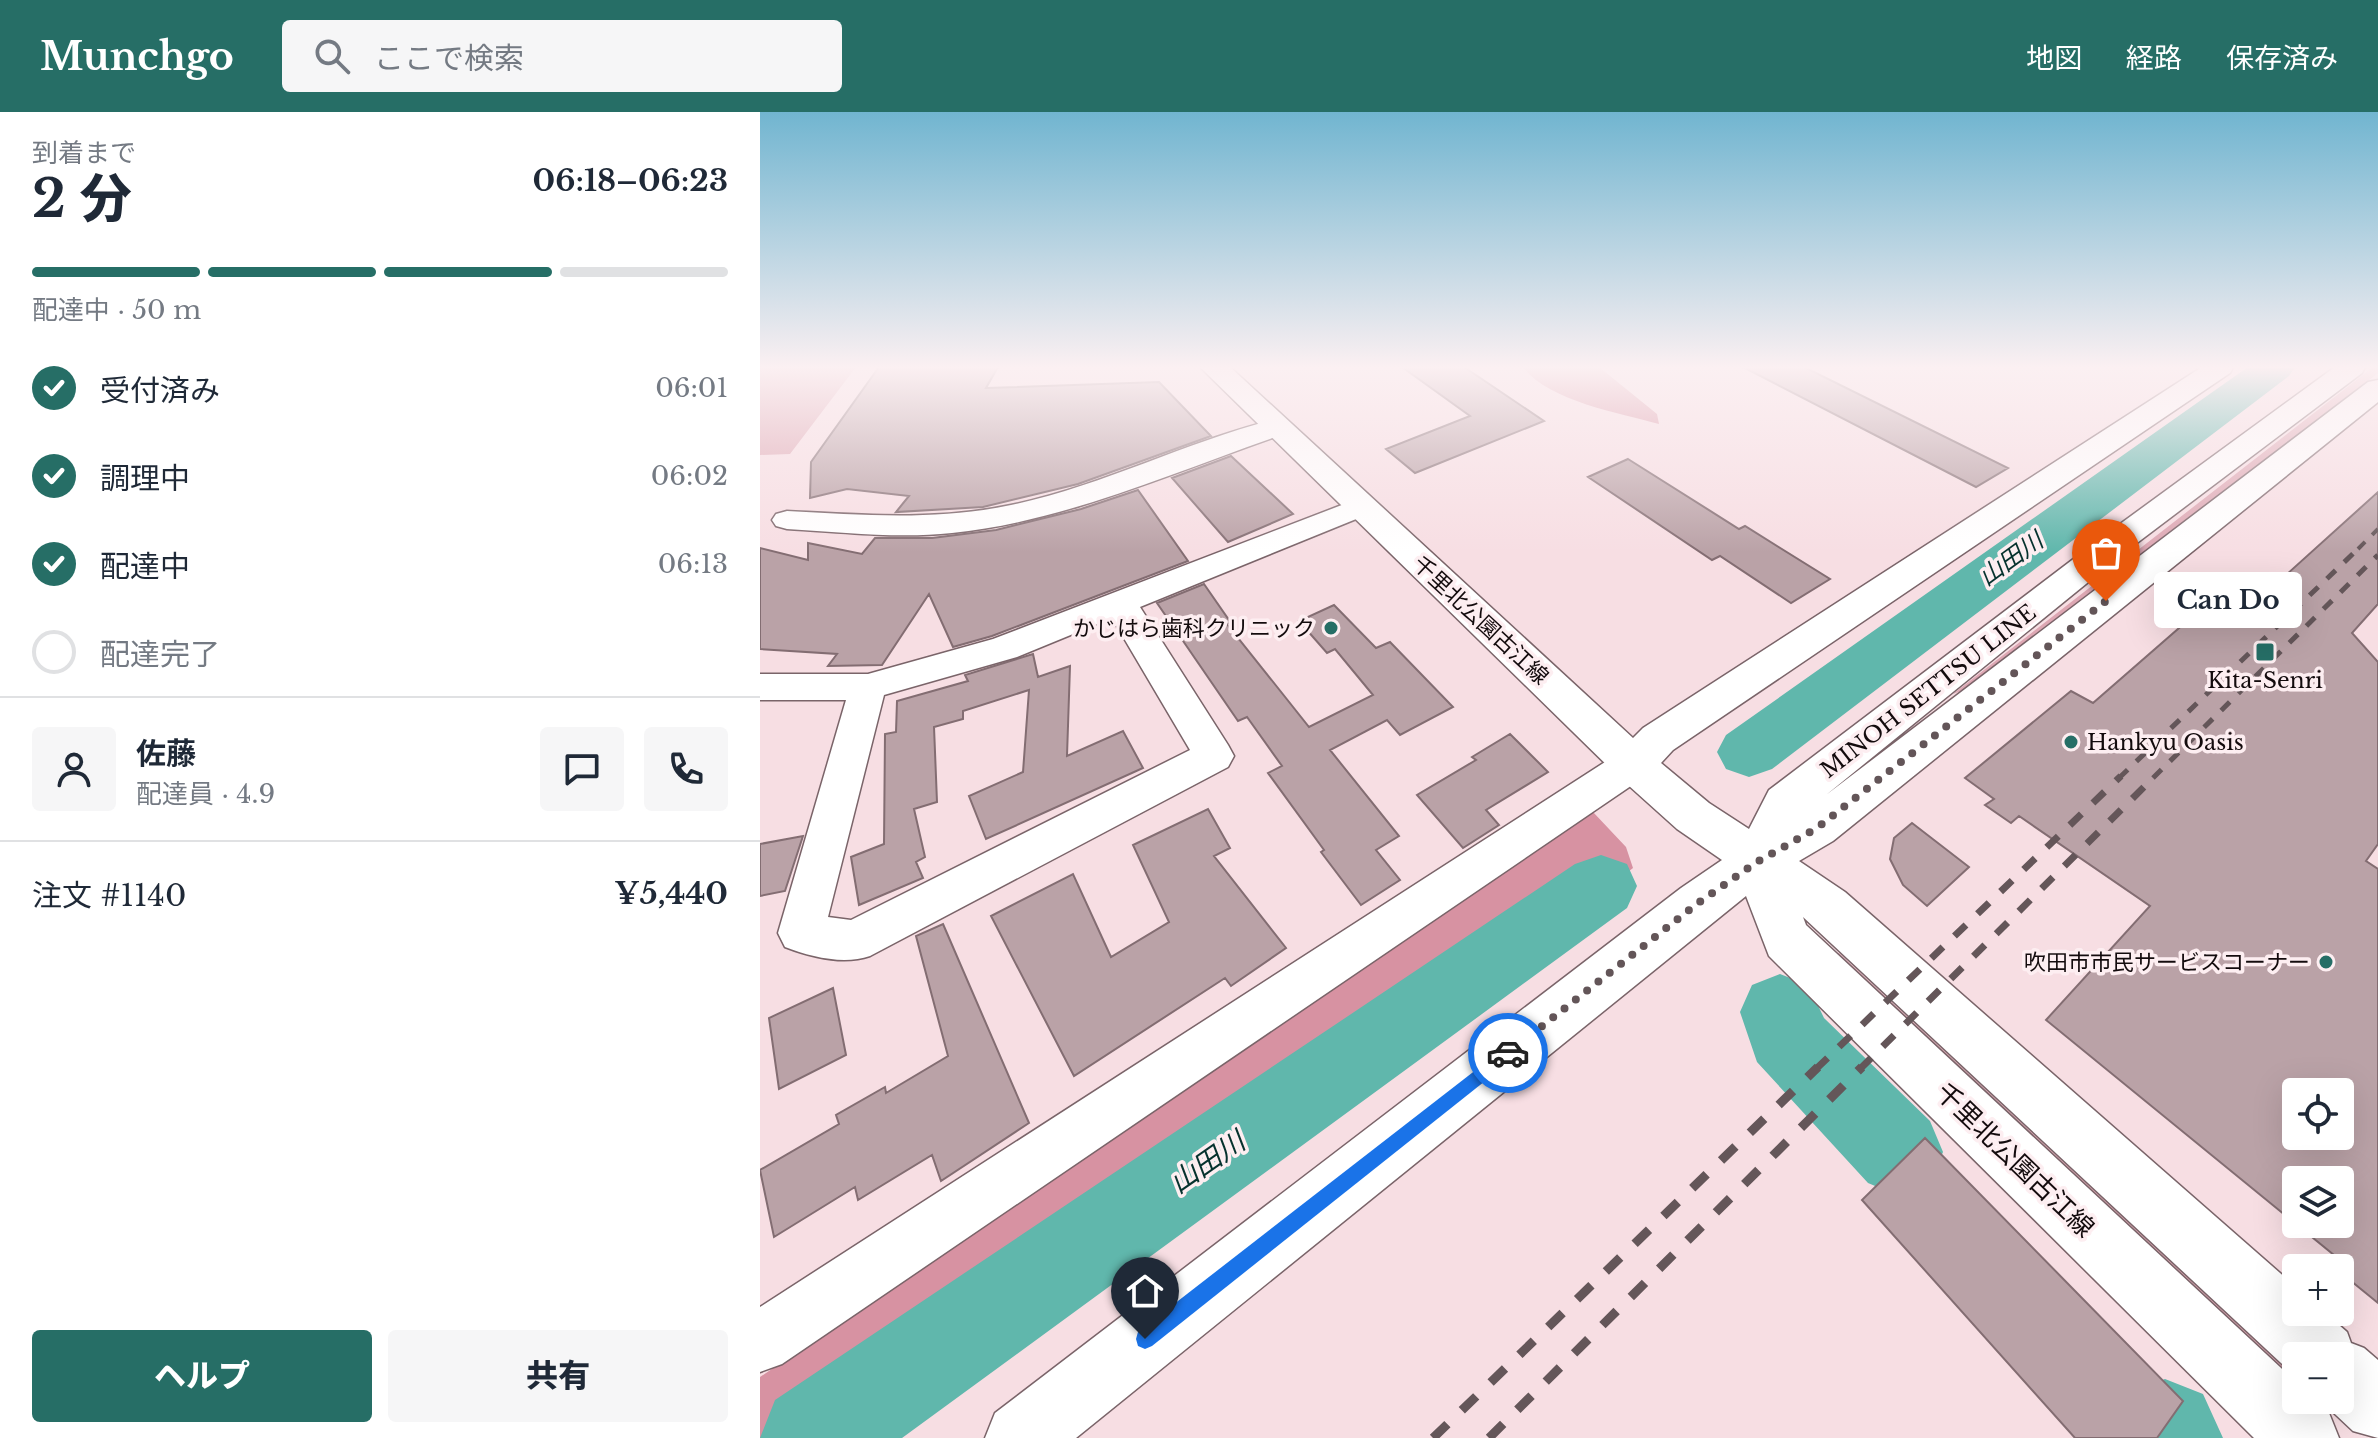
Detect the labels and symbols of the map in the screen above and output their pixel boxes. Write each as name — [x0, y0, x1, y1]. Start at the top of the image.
pin — [2072, 519, 2140, 601]
water label: 山田川 — [1973, 524, 2051, 591]
street label: 千里北公園古江線 — [1407, 550, 1554, 690]
callout: Can Do — [2154, 573, 2302, 629]
street label: MINOH SETTSU LINE — [1815, 599, 2041, 784]
place label: かじはら歯科クリニック — [1073, 615, 1315, 642]
marker: かじはら歯科クリニック — [1322, 619, 1340, 637]
marker: Kita-Senri — [2254, 641, 2276, 663]
place label: Kita-Senri — [2207, 667, 2323, 694]
place label: Hankyu Oasis — [2087, 729, 2244, 756]
marker: Hankyu Oasis — [2062, 733, 2080, 751]
place label: 吹田市市民サービスコーナー — [2024, 949, 2310, 976]
marker: 吹田市市民サービスコーナー — [2317, 953, 2335, 971]
courier — [1468, 1013, 1548, 1093]
street label: 千里北公園古江線 — [1929, 1076, 2101, 1244]
water label: 山田川 — [1163, 1122, 1254, 1201]
pin — [1111, 1257, 1179, 1339]

